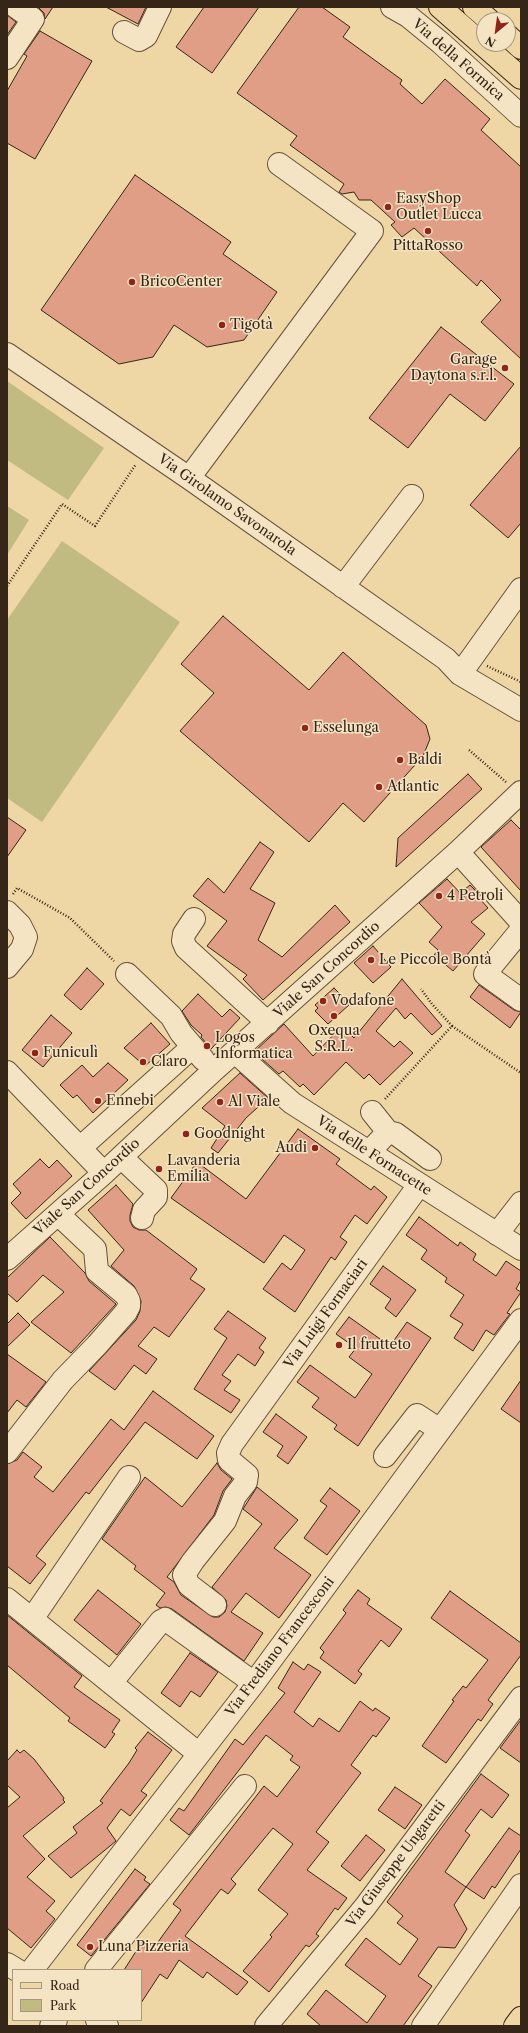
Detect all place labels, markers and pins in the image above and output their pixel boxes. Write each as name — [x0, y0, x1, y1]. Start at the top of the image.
place label: EasyShop Outlet Lucca — [396, 191, 482, 224]
marker: EasyShop Outlet Lucca — [383, 202, 393, 212]
marker: PittaRosso — [423, 226, 433, 236]
place label: PittaRosso — [393, 238, 463, 254]
place label: BricoCenter — [140, 274, 222, 290]
marker: BricoCenter — [127, 277, 137, 287]
place label: Tigotà — [230, 317, 273, 333]
marker: Tigotà — [217, 320, 227, 330]
place label: Garage Daytona s.r.l. — [411, 352, 497, 384]
marker: Garage Daytona s.r.l. — [500, 363, 510, 373]
place label: Esselunga — [313, 720, 379, 736]
marker: Esselunga — [300, 723, 310, 733]
place label: Baldi — [408, 752, 442, 768]
marker: Baldi — [395, 755, 405, 765]
place label: Atlantic — [387, 779, 439, 795]
marker: Atlantic — [374, 782, 384, 792]
place label: 4 Petroli — [447, 888, 503, 904]
marker: 4 Petroli — [434, 891, 444, 901]
place label: Le Piccole Bontà — [379, 952, 492, 968]
marker: Le Piccole Bontà — [366, 955, 376, 965]
place label: Vodafone — [331, 993, 394, 1009]
marker: Vodafone — [318, 996, 328, 1006]
marker: Oxequa S.R.L. — [329, 1011, 339, 1021]
place label: Oxequa S.R.L. — [308, 1023, 360, 1056]
place label: Logos Informatica — [215, 1030, 293, 1062]
marker: Logos Informatica — [202, 1041, 212, 1051]
place label: Funiculì — [43, 1045, 98, 1061]
marker: Funiculì — [30, 1048, 40, 1058]
place label: Claro — [151, 1054, 188, 1070]
marker: Claro — [138, 1057, 148, 1067]
place label: Ennebi — [106, 1093, 154, 1109]
place label: Al Viale — [228, 1094, 280, 1110]
marker: Ennebi — [93, 1096, 103, 1106]
marker: Al Viale — [215, 1097, 225, 1107]
place label: Goodnight — [194, 1126, 265, 1142]
marker: Goodnight — [181, 1129, 191, 1139]
place label: Audi — [275, 1140, 307, 1156]
marker: Audi — [310, 1143, 320, 1153]
place label: Lavanderia Emilia — [167, 1153, 240, 1186]
marker: Lavanderia Emilia — [154, 1164, 164, 1174]
place label: Il frutteto — [347, 1337, 411, 1353]
marker: Il frutteto — [334, 1340, 344, 1350]
place label: Luna Pizzeria — [98, 1939, 189, 1955]
marker: Luna Pizzeria — [85, 1942, 95, 1952]

